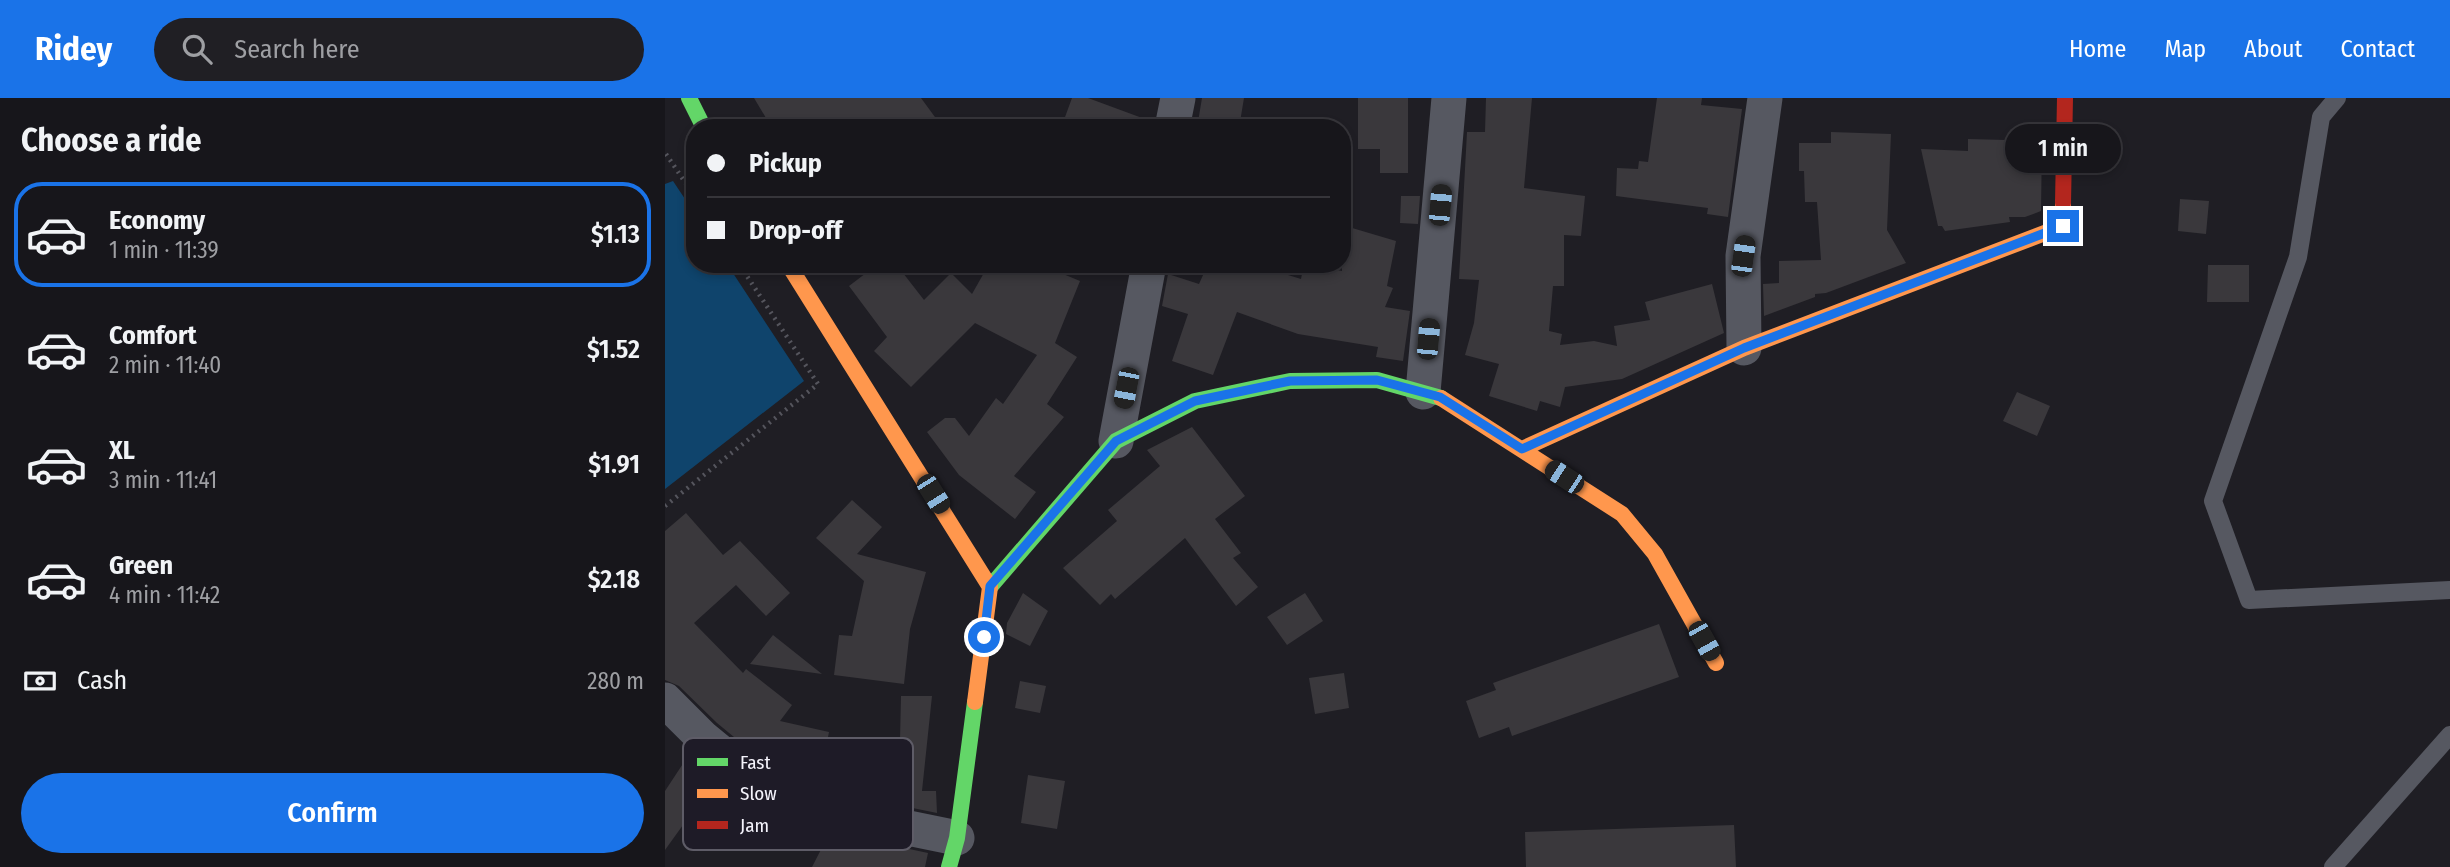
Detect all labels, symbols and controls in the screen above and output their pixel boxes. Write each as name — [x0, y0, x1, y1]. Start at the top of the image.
search box — [154, 18, 644, 81]
text: Ridey — [35, 29, 112, 69]
icon: search — [178, 30, 216, 68]
text: Search here — [234, 34, 360, 65]
text: Home — [2069, 35, 2126, 63]
text: Map — [2164, 35, 2206, 63]
text: About — [2244, 35, 2302, 63]
text: Contact — [2340, 35, 2415, 63]
text: Choose a ride — [21, 121, 202, 159]
callout: 1 min — [2005, 124, 2121, 174]
text: 1 min — [2038, 134, 2088, 162]
text: Pickup — [749, 148, 822, 179]
car — [1428, 183, 1453, 227]
icon: car — [25, 203, 88, 266]
text: Economy — [109, 205, 205, 236]
route end — [2047, 210, 2079, 242]
text: Drop-off — [749, 215, 842, 246]
text: $1.13 — [591, 219, 640, 250]
car — [1730, 234, 1757, 278]
text: 1 min · 11:39 — [109, 236, 219, 264]
car — [1416, 317, 1441, 361]
icon: car — [25, 318, 88, 381]
text: Comfort — [109, 320, 197, 351]
text: $1.52 — [587, 334, 640, 365]
text: 2 min · 11:40 — [109, 351, 221, 379]
car — [1112, 365, 1141, 411]
icon: car — [25, 433, 88, 496]
text: XL — [109, 435, 135, 466]
text: $1.91 — [588, 449, 640, 480]
car — [1541, 457, 1588, 497]
text: 3 min · 11:41 — [109, 466, 217, 494]
car — [913, 471, 954, 517]
icon: car — [25, 548, 88, 611]
text: Green — [109, 550, 173, 581]
text: $2.18 — [588, 564, 640, 595]
text: 4 min · 11:42 — [109, 581, 220, 609]
car — [1685, 618, 1724, 664]
route start — [968, 621, 1000, 653]
icon: cash — [21, 662, 59, 700]
text: Cash — [77, 665, 127, 696]
text: 280 m — [587, 667, 644, 695]
legend — [683, 738, 913, 850]
text: Fast — [740, 751, 771, 774]
button: Confirm — [21, 773, 644, 853]
text: Slow — [740, 782, 777, 805]
text: Jam — [740, 814, 769, 837]

